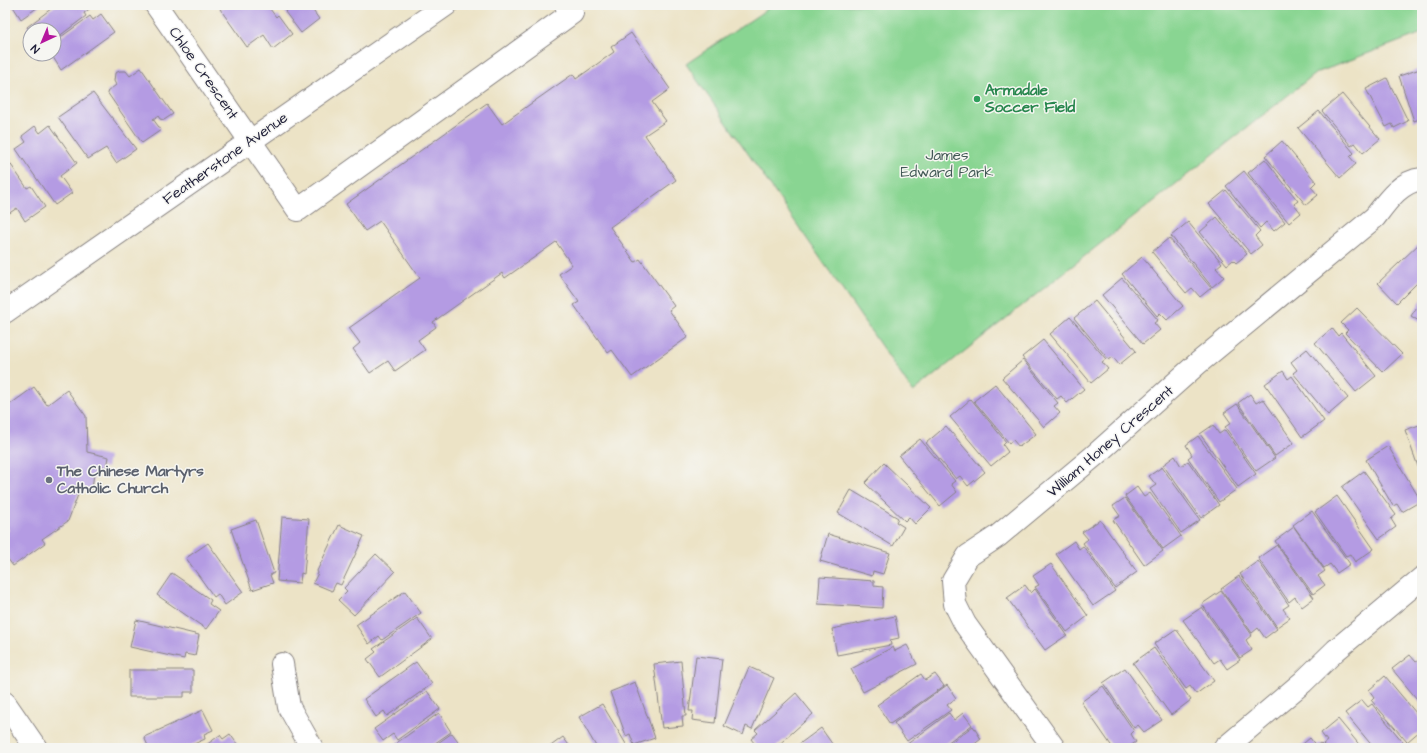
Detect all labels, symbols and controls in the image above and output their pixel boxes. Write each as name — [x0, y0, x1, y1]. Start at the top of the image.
north arrow — [22, 22, 62, 62]
street label: Chloe Crescent — [164, 23, 243, 124]
text: N — [28, 41, 43, 57]
place label: Armadale Soccer Field — [984, 80, 1076, 118]
marker: Armadale Soccer Field — [972, 94, 982, 104]
street label: Featherstone Avenue — [158, 107, 292, 210]
park label: James Edward Park — [901, 145, 994, 183]
street label: William Honey Crescent — [1042, 380, 1179, 503]
place label: The Chinese Martyrs Catholic Church — [56, 461, 204, 499]
marker: The Chinese Martyrs Catholic Church — [44, 475, 54, 485]

